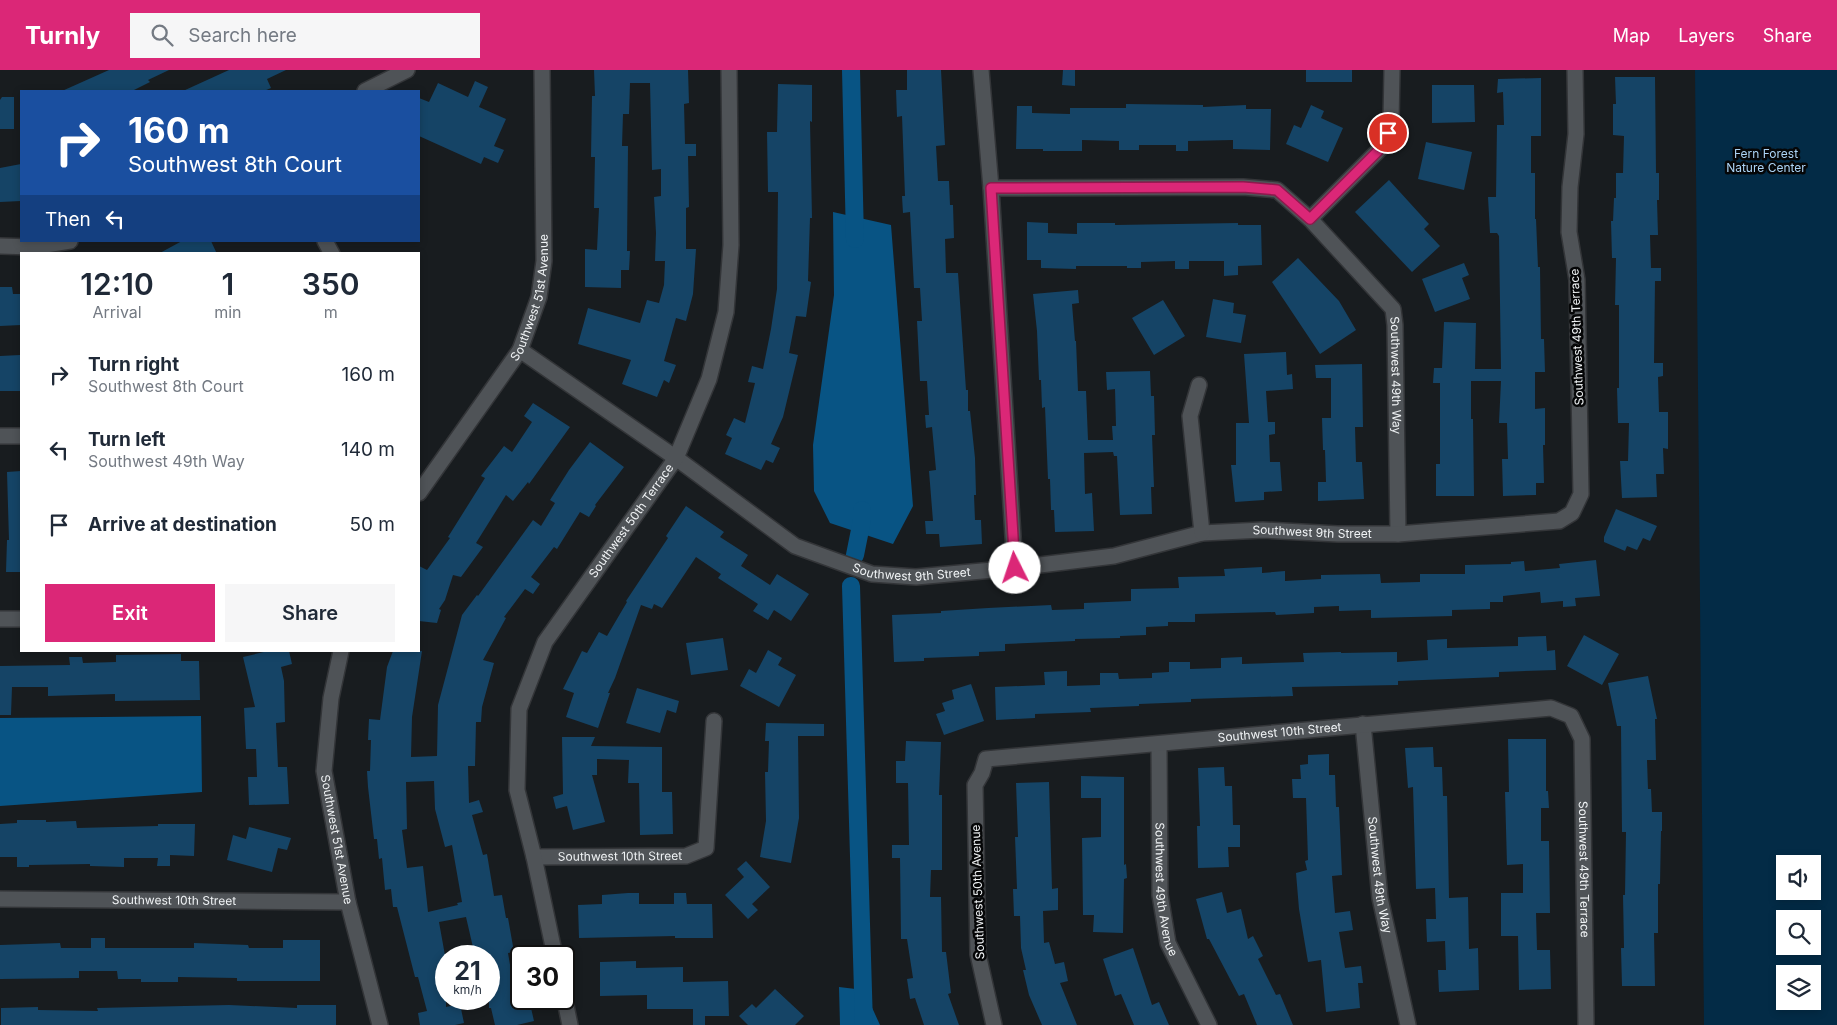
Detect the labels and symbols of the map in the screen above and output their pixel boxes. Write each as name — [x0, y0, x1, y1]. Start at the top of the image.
pin — [1367, 112, 1409, 154]
park label: Fern Forest Nature Center — [1726, 146, 1806, 175]
street label: Southwest 51st Avenue — [507, 234, 551, 364]
street label: Southwest 49th Terrace — [1567, 268, 1586, 406]
street label: Southwest 49th Way — [1387, 316, 1405, 435]
street label: Southwest 50th Terrace — [585, 461, 677, 580]
street label: Southwest 9th Street — [1252, 522, 1372, 541]
position arrow — [988, 541, 1040, 593]
street label: Southwest 9th Street — [851, 560, 971, 584]
street label: Southwest 10th Street — [1217, 719, 1342, 745]
street label: Southwest 51st Avenue — [318, 773, 356, 905]
street label: Southwest 49th Terrace — [1576, 801, 1593, 938]
street label: Southwest 49th Way — [1365, 816, 1396, 935]
street label: Southwest 49th Avenue — [1153, 822, 1181, 959]
street label: Southwest 50th Avenue — [968, 824, 987, 960]
street label: Southwest 10th Street — [558, 848, 682, 864]
street label: Southwest 10th Street — [112, 892, 236, 908]
speed limit sign: 30 — [510, 945, 575, 1010]

